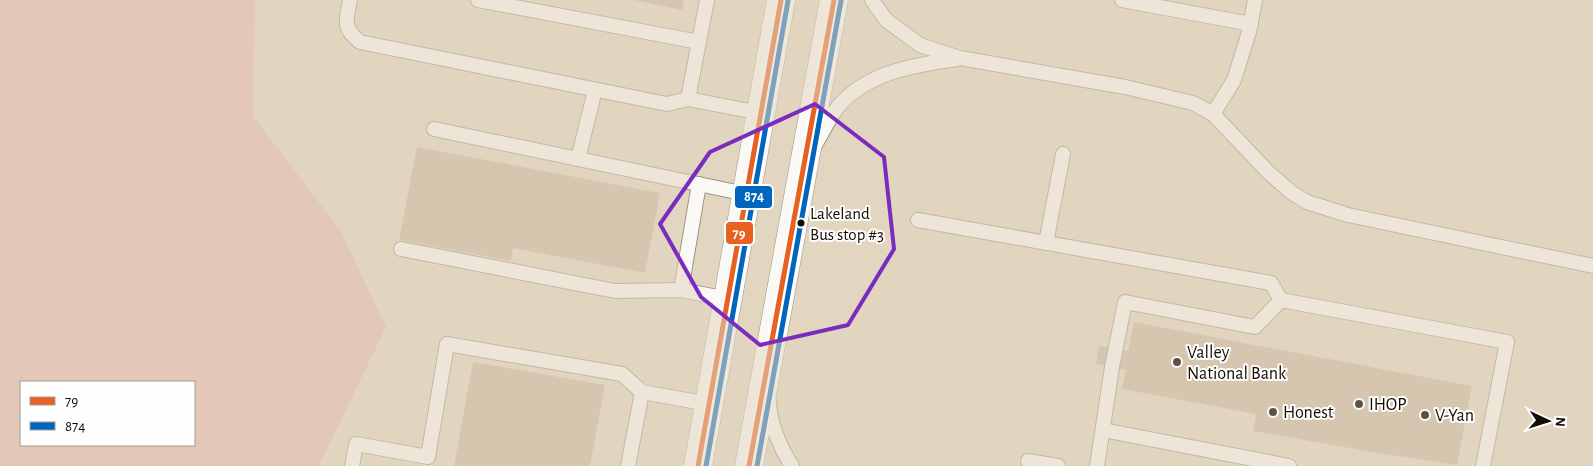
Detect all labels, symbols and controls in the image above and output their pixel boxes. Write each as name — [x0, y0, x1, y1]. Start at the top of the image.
line badge: 874 — [734, 185, 773, 209]
text: 874 — [744, 190, 764, 204]
place label: Lakeland Bus stop #3 — [810, 205, 884, 243]
marker: Lakeland Bus stop #3 — [796, 218, 806, 228]
line badge: 79 — [725, 221, 754, 245]
text: 79 — [733, 227, 746, 241]
place label: Valley National Bank — [1187, 344, 1287, 383]
marker: Valley National Bank — [1171, 356, 1183, 368]
legend — [20, 381, 195, 446]
text: 79 — [65, 394, 78, 409]
place label: IHOP — [1369, 396, 1407, 414]
north arrow — [1523, 396, 1573, 446]
marker: IHOP — [1353, 398, 1365, 410]
place label: Honest — [1283, 404, 1334, 422]
marker: Honest — [1267, 406, 1279, 418]
place label: V-Yan — [1435, 407, 1474, 425]
marker: V-Yan — [1419, 409, 1431, 421]
text: N — [1553, 416, 1567, 427]
text: 874 — [65, 419, 86, 434]

